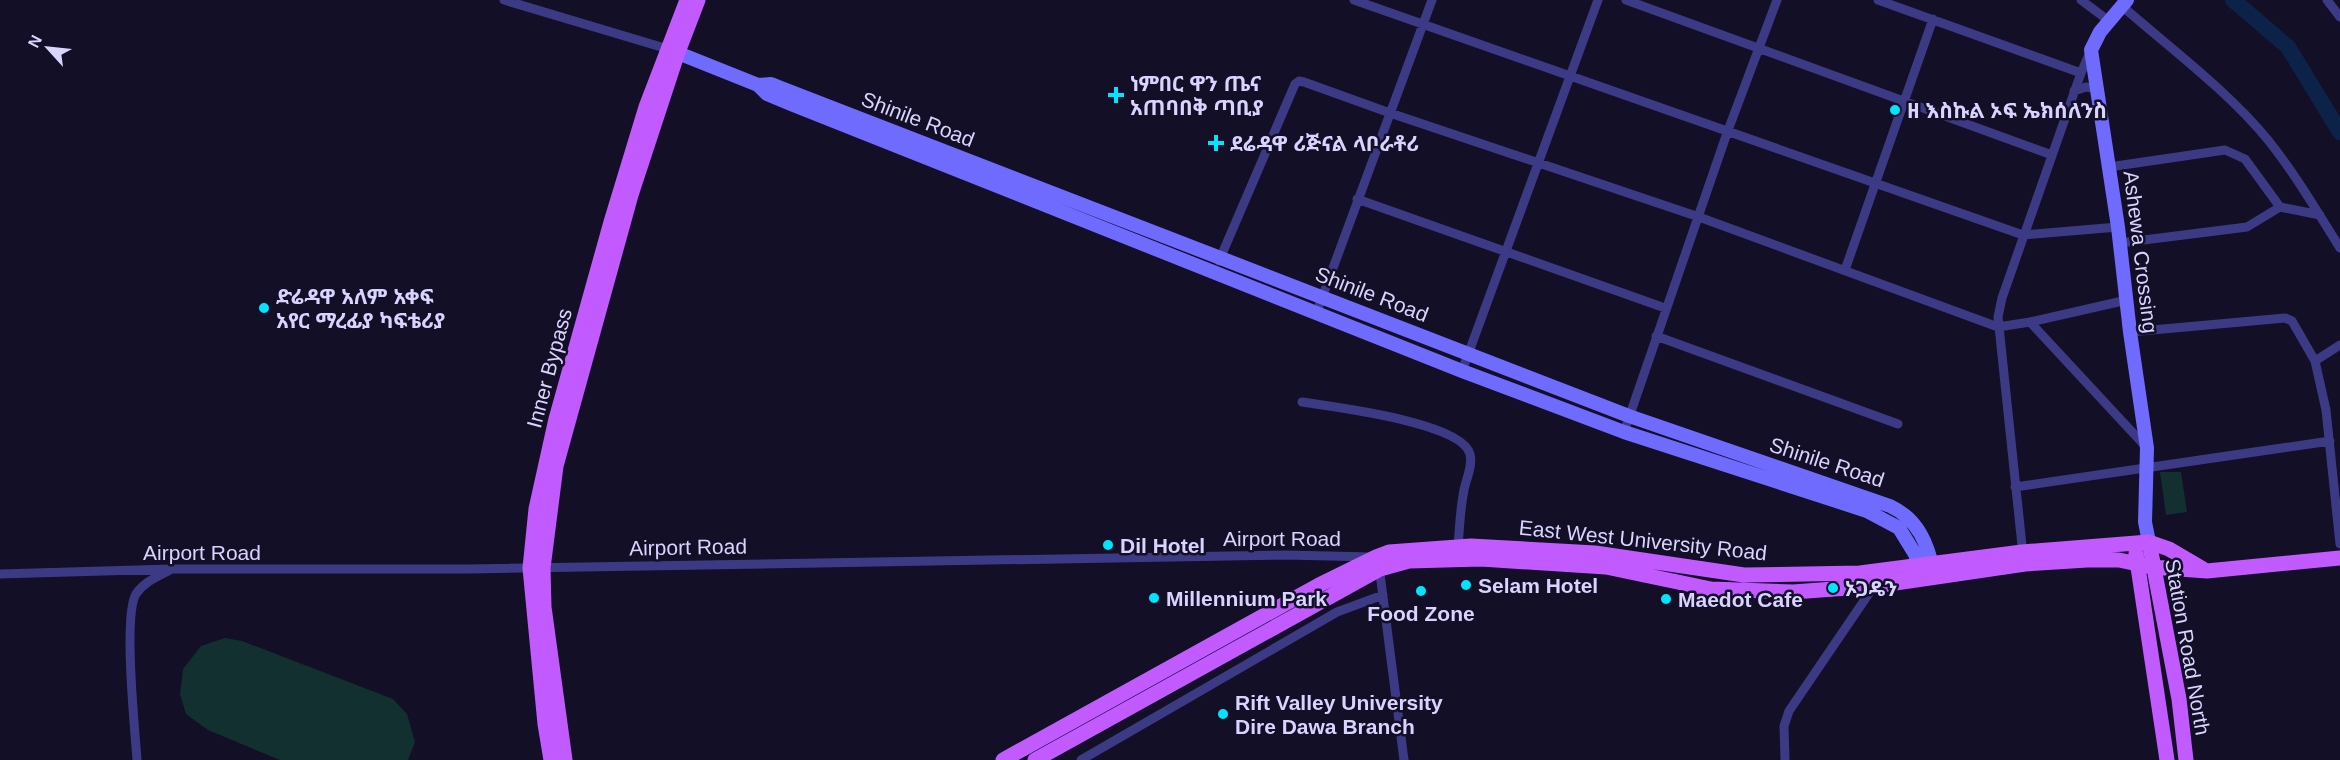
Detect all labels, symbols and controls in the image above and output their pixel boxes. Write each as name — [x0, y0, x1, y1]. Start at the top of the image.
north arrow — [18, 18, 78, 78]
text: N — [25, 32, 45, 50]
place label: ነምበር ዋን ጤና አጠባበቅ ጣቢያ — [1130, 72, 1264, 119]
marker: ነምበር ዋን ጤና አጠባበቅ ጣቢያ — [1107, 86, 1125, 104]
street label: Shinile Road — [858, 87, 978, 151]
place label: ዘ እስኩል ኦፍ ኤክሰለንስ — [1907, 99, 2107, 122]
marker: ዘ እስኩል ኦፍ ኤክሰለንስ — [1888, 103, 1902, 117]
place label: ደሬዳዋ ሪጅናል ላቦራቶሪ — [1230, 132, 1419, 155]
marker: ደሬዳዋ ሪጅናል ላቦራቶሪ — [1207, 134, 1225, 152]
street label: Ashewa Crossing — [2120, 170, 2162, 334]
street label: Shinile Road — [1312, 262, 1432, 326]
place label: ድሬዳዋ አለም አቀፍ አየር ማረፊያ ካፍቴሪያ — [276, 285, 445, 332]
marker: ድሬዳዋ አለም አቀፍ አየር ማረፊያ ካፍቴሪያ — [257, 301, 271, 315]
street label: Inner Bypass — [522, 306, 576, 430]
street label: Shinile Road — [1767, 433, 1887, 491]
street label: East West University Road — [1518, 516, 1768, 564]
street label: Airport Road — [1223, 527, 1341, 550]
street label: Airport Road — [629, 534, 747, 560]
place label: Dil Hotel — [1120, 534, 1205, 557]
marker: Dil Hotel — [1101, 538, 1115, 552]
street label: Airport Road — [143, 541, 261, 564]
street label: Station Road North — [2161, 557, 2215, 737]
place label: Selam Hotel — [1478, 574, 1598, 597]
place label: ኦጋዴን — [1845, 577, 1897, 600]
marker: Selam Hotel — [1459, 578, 1473, 592]
marker: ኦጋዴን — [1826, 581, 1840, 595]
marker: Food Zone — [1414, 584, 1428, 598]
place label: Millennium Park — [1166, 587, 1327, 610]
place label: Maedot Cafe — [1678, 588, 1803, 611]
marker: Millennium Park — [1147, 591, 1161, 605]
marker: Maedot Cafe — [1659, 592, 1673, 606]
place label: Food Zone — [1367, 602, 1475, 625]
place label: Rift Valley University Dire Dawa Branch — [1235, 691, 1443, 738]
marker: Rift Valley University Dire Dawa Branch — [1216, 707, 1230, 721]

